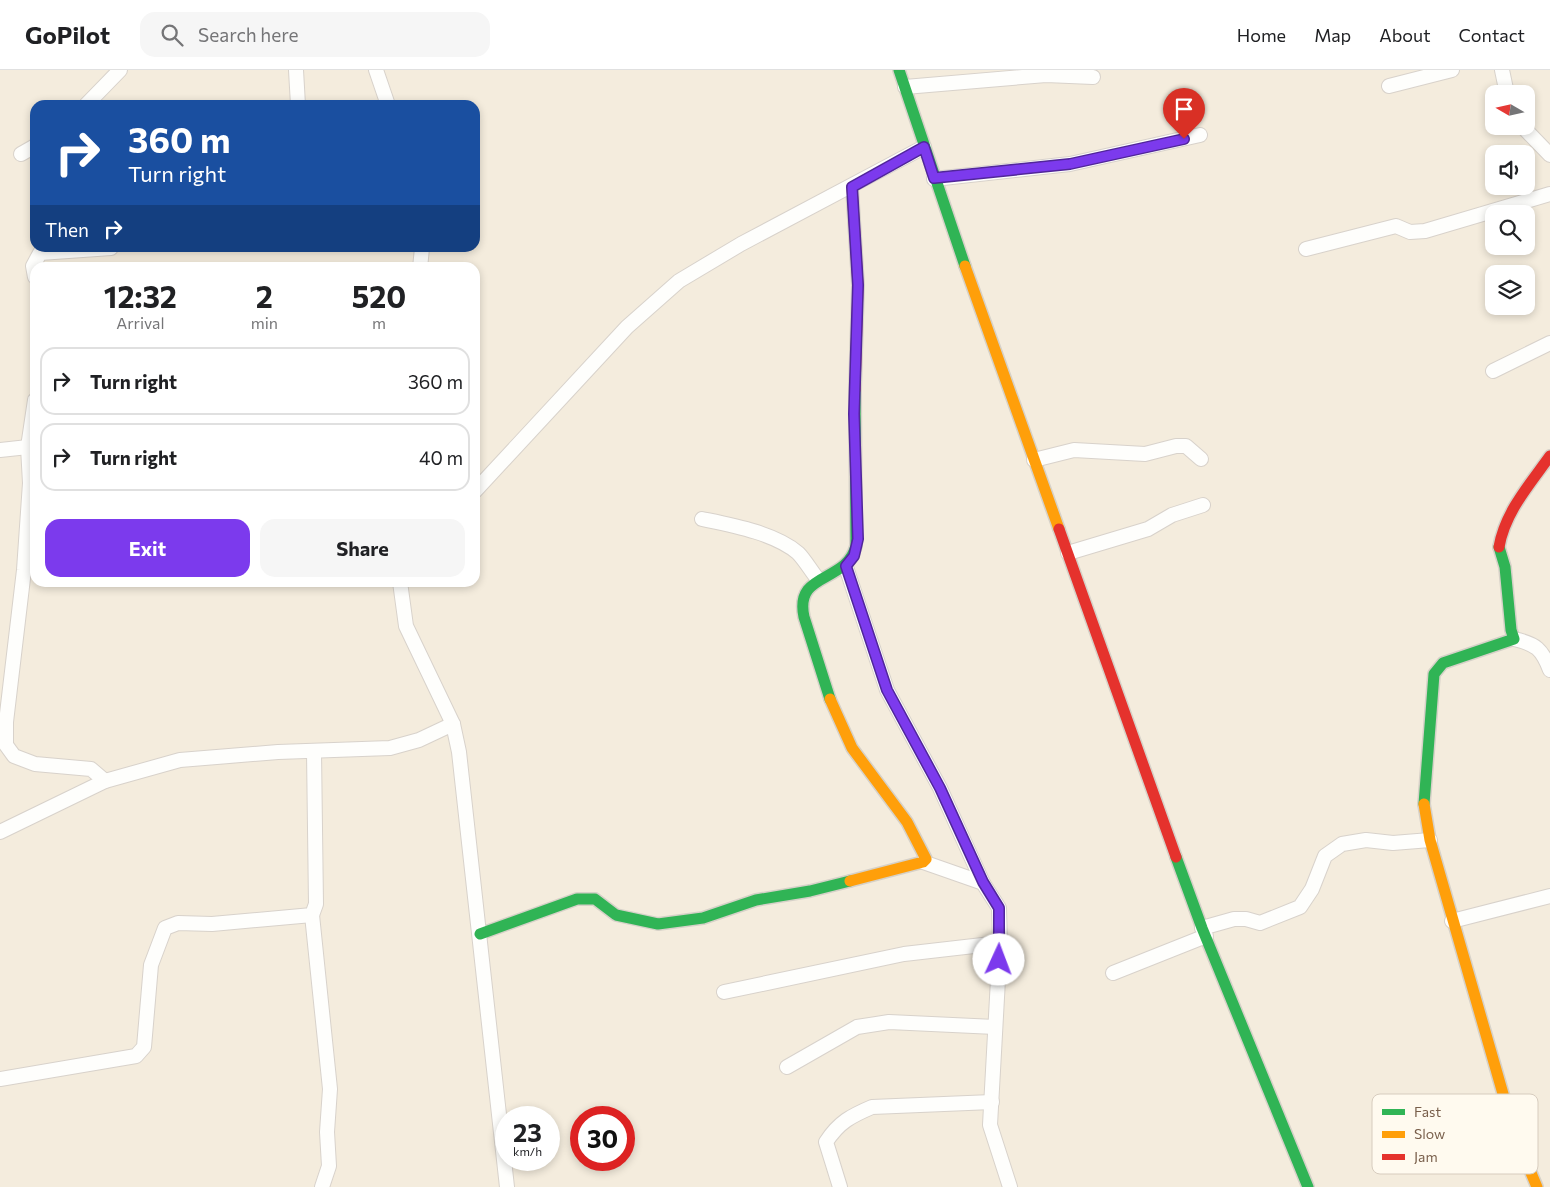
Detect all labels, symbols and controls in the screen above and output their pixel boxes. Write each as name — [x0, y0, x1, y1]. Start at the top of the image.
search box — [140, 12, 490, 57]
text: GoPilot — [25, 20, 110, 49]
icon: search — [158, 21, 186, 49]
text: Search here — [198, 23, 299, 46]
text: Home — [1237, 24, 1286, 46]
text: Map — [1314, 24, 1351, 46]
text: About — [1379, 24, 1431, 46]
text: Contact — [1459, 24, 1525, 46]
north arrow — [1485, 85, 1535, 135]
map controls — [1485, 85, 1535, 315]
pin — [1163, 88, 1205, 139]
icon: arrive — [1170, 95, 1198, 123]
text: 360 m — [128, 117, 230, 160]
icon: right — [45, 120, 110, 185]
button: sound — [1485, 145, 1535, 195]
text: Turn right — [128, 160, 226, 187]
button: search — [1485, 205, 1535, 255]
icon: right — [99, 215, 127, 243]
text: Then — [45, 218, 89, 241]
button: layers — [1485, 265, 1535, 315]
text: 12:32 — [104, 277, 177, 314]
text: 2 — [256, 277, 273, 314]
text: 520 — [352, 277, 406, 314]
text: Arrival — [116, 313, 165, 332]
text: min — [251, 313, 278, 332]
text: m — [372, 313, 386, 332]
icon: right — [47, 367, 75, 395]
text: Turn right — [90, 370, 177, 393]
text: 360 m — [408, 370, 463, 393]
icon: right — [47, 443, 75, 471]
text: Turn right — [90, 446, 177, 469]
text: 40 m — [419, 446, 463, 469]
button: Exit — [45, 519, 250, 577]
button: Share — [260, 519, 465, 577]
position arrow — [972, 933, 1024, 985]
legend — [1372, 1094, 1538, 1174]
text: Fast — [1414, 1103, 1441, 1120]
speed limit sign: 30 — [570, 1106, 635, 1171]
text: 23 — [513, 1117, 542, 1147]
text: Slow — [1414, 1125, 1445, 1142]
text: km/h — [513, 1144, 542, 1158]
text: Jam — [1414, 1148, 1438, 1165]

